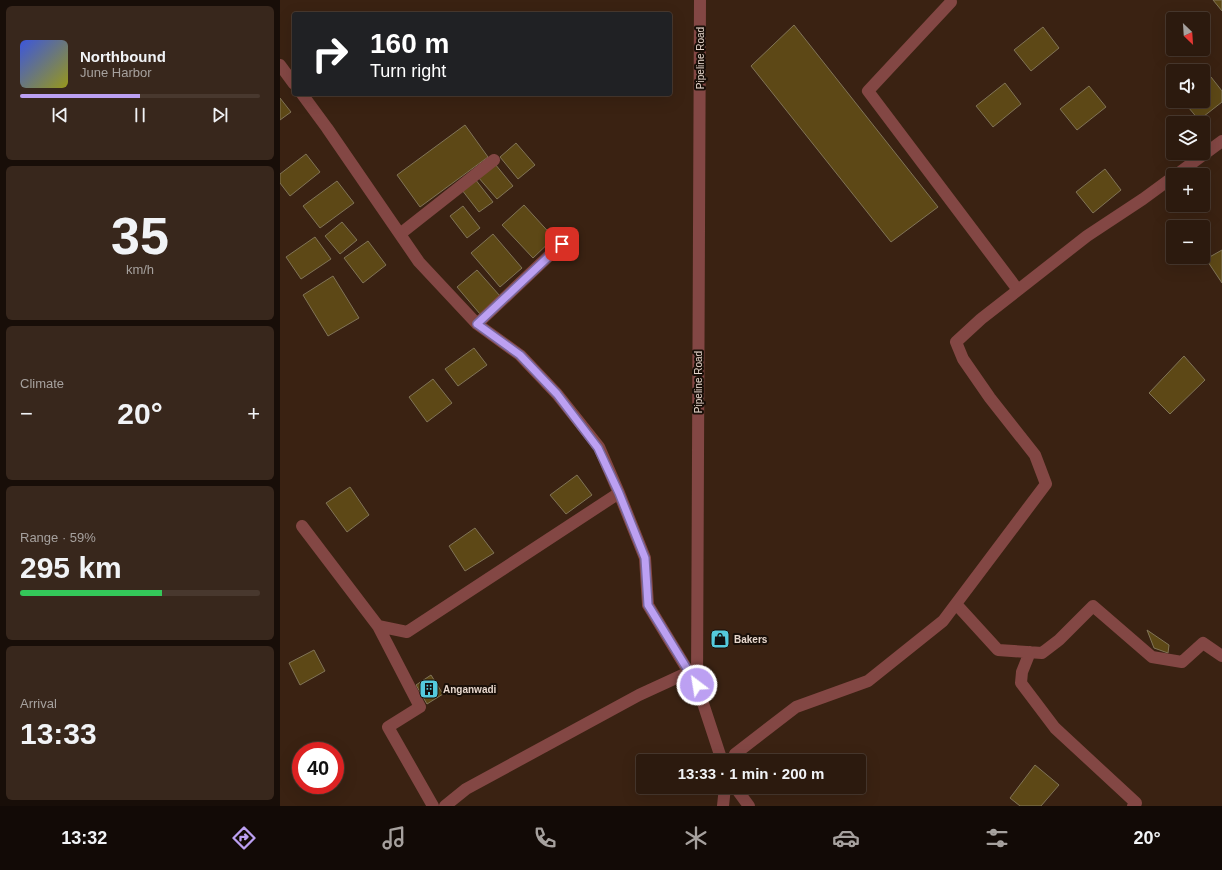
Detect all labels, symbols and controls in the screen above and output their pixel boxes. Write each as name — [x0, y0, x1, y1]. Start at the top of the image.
north arrow — [1166, 12, 1210, 56]
map controls — [1166, 12, 1210, 264]
street label: Pipeline Road — [695, 27, 706, 89]
icon: right — [304, 28, 356, 80]
text: 160 m — [370, 28, 449, 59]
text: Northbound — [80, 48, 166, 65]
text: Turn right — [370, 61, 446, 81]
button: sound — [1166, 64, 1210, 108]
text: June Harbor — [80, 65, 152, 80]
icon: previous — [49, 104, 71, 126]
icon: pause — [129, 104, 151, 126]
icon: next — [209, 104, 231, 126]
button: layers — [1166, 116, 1210, 160]
button: + — [1166, 168, 1210, 212]
text: 35 — [111, 207, 169, 265]
button: − — [1166, 220, 1210, 264]
pin — [545, 227, 579, 261]
icon: arrive — [551, 233, 573, 255]
text: km/h — [126, 262, 154, 277]
street label: Pipeline Road — [693, 351, 704, 413]
text: Climate — [20, 376, 64, 391]
text: 20° — [117, 397, 163, 430]
text: − — [20, 401, 33, 426]
text: + — [247, 401, 260, 426]
text: Range · 59% — [20, 530, 96, 545]
text: 295 km — [20, 551, 122, 584]
shop icon: Bakers — [709, 628, 731, 650]
place label: Bakers — [734, 634, 768, 645]
position arrow — [676, 664, 718, 706]
building icon: Anganwadi — [418, 678, 440, 700]
place label: Anganwadi — [443, 684, 497, 695]
text: Arrival — [20, 696, 57, 711]
text: 13:33 — [20, 717, 97, 750]
speed limit sign: 40 — [292, 742, 344, 794]
text: 13:33 · 1 min · 200 m — [678, 765, 824, 782]
icon: directions — [230, 824, 258, 852]
icon: music — [380, 824, 408, 852]
icon: phone — [531, 824, 559, 852]
icon: climate — [682, 824, 710, 852]
icon: car — [832, 824, 860, 852]
icon: filters — [983, 824, 1011, 852]
text: 13:32 — [61, 828, 107, 848]
text: 20° — [1133, 828, 1161, 848]

